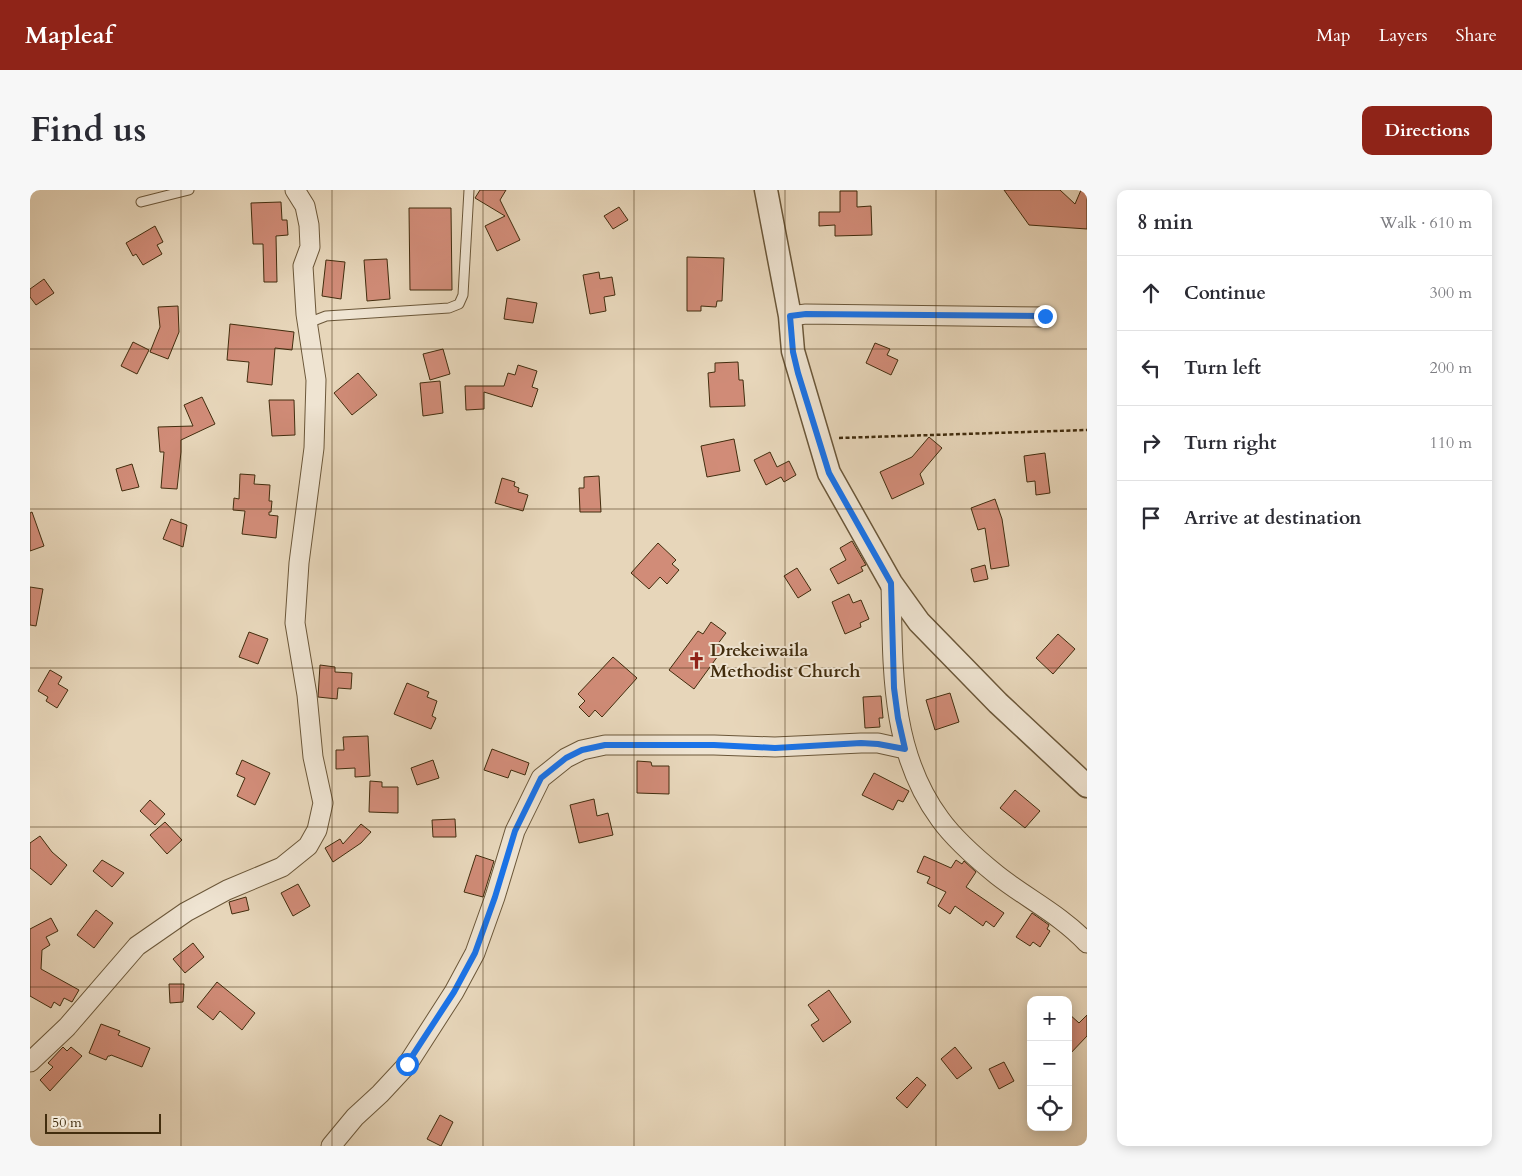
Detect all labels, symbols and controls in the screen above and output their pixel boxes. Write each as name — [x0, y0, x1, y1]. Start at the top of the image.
text: Mapleaf — [25, 19, 113, 52]
text: Map — [1316, 23, 1351, 48]
text: Layers — [1379, 23, 1428, 48]
text: Share — [1456, 23, 1497, 48]
text: Find us — [30, 106, 146, 154]
button: Directions — [1362, 106, 1492, 155]
text: 8 min — [1137, 208, 1193, 237]
text: Walk · 610 m — [1380, 212, 1472, 234]
icon: ahead — [1137, 279, 1165, 307]
text: Continue — [1184, 280, 1266, 306]
text: 300 m — [1430, 282, 1472, 304]
route end — [1034, 305, 1057, 328]
icon: left — [1137, 354, 1165, 382]
text: Turn left — [1184, 355, 1261, 381]
text: 200 m — [1430, 357, 1472, 379]
icon: right — [1137, 429, 1165, 457]
text: Turn right — [1184, 430, 1276, 456]
text: 110 m — [1430, 432, 1472, 454]
icon: arrive — [1137, 504, 1165, 532]
text: Arrive at destination — [1184, 505, 1361, 531]
place label: Drekeiwaila Methodist Church — [710, 638, 860, 684]
church icon: Drekeiwaila Methodist Church — [686, 650, 706, 670]
map controls — [1027, 996, 1072, 1131]
button: + — [1027, 996, 1072, 1041]
button: − — [1027, 1041, 1072, 1086]
route start — [396, 1053, 419, 1076]
button: locate — [1027, 1086, 1072, 1131]
scale bar — [45, 1111, 161, 1134]
text: 50 m — [52, 1113, 82, 1132]

